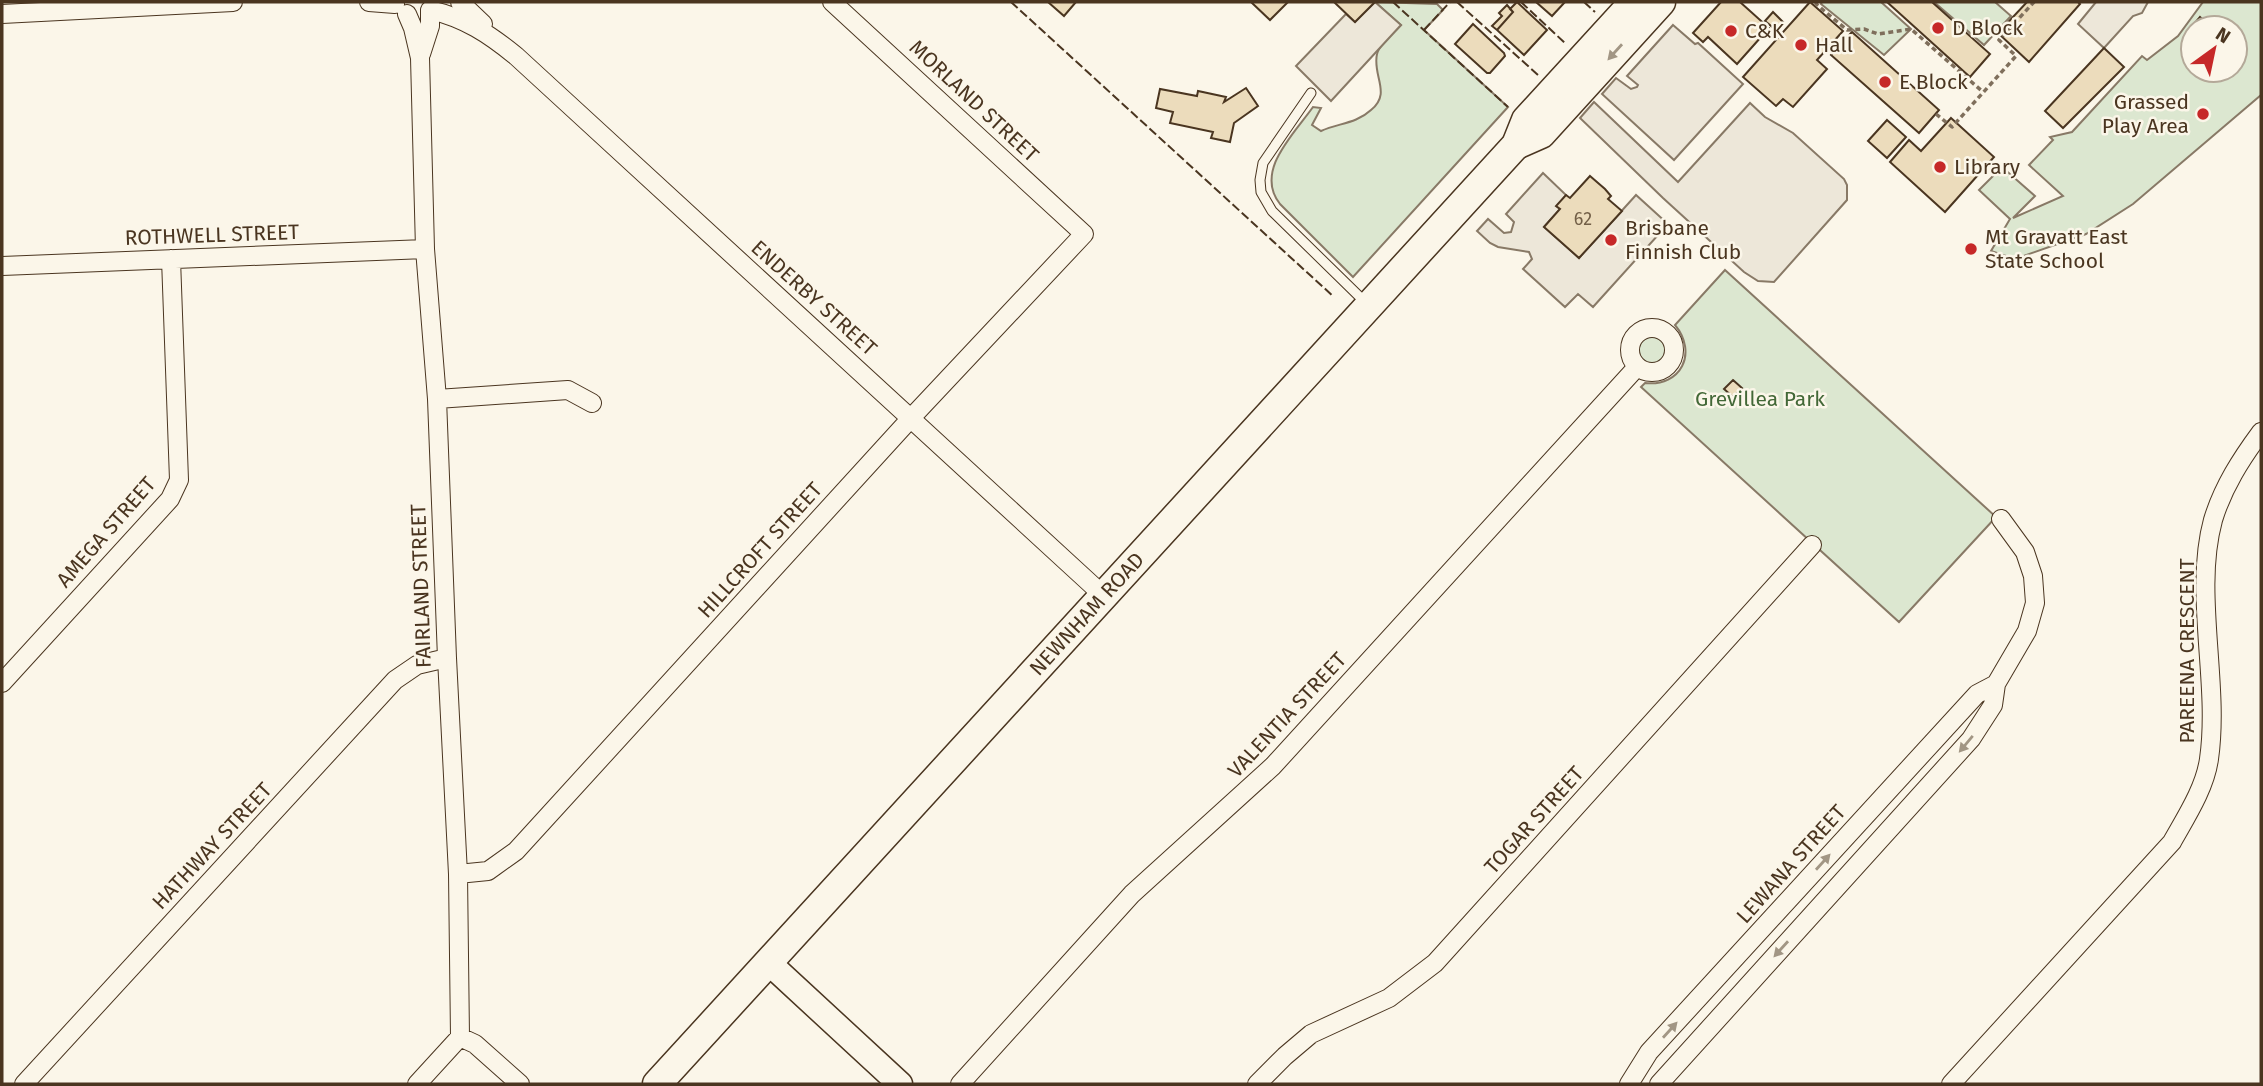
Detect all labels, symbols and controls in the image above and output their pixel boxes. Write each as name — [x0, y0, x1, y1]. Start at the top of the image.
north arrow — [2179, 14, 2249, 84]
place label: D Block — [1952, 15, 2023, 41]
place label: C&K — [1745, 18, 1785, 44]
marker: D Block — [1930, 20, 1946, 36]
text: N — [2211, 22, 2235, 48]
marker: C&K — [1723, 23, 1739, 39]
place label: Hall — [1815, 32, 1853, 58]
street label: MORLAND STREET — [904, 34, 1044, 168]
marker: Hall — [1793, 37, 1809, 53]
one-way arrow — [1607, 43, 1623, 61]
place label: E Block — [1899, 69, 1968, 95]
marker: E Block — [1877, 74, 1893, 90]
place label: Grassed Play Area — [2102, 89, 2189, 139]
marker: Grassed Play Area — [2195, 106, 2211, 122]
place label: Library — [1954, 154, 2021, 180]
marker: Library — [1932, 159, 1948, 175]
house number: 62 — [1574, 208, 1592, 230]
place label: Brisbane Finnish Club — [1625, 215, 1741, 265]
street label: ROTHWELL STREET — [124, 219, 300, 251]
place label: Mt Gravatt East State School — [1985, 224, 2128, 274]
marker: Brisbane Finnish Club — [1603, 232, 1619, 248]
street label: ENDERBY STREET — [746, 235, 882, 361]
marker: Mt Gravatt East State School — [1963, 241, 1979, 257]
park label: Grevillea Park — [1695, 386, 1825, 412]
street label: AMEGA STREET — [51, 471, 161, 593]
street label: HILLCROFT STREET — [692, 477, 828, 623]
street label: FAIRLAND STREET — [405, 503, 437, 668]
street label: NEWNHAM ROAD — [1024, 547, 1150, 681]
street label: PAREENA CRESCENT — [2174, 558, 2200, 744]
street label: VALENTIA STREET — [1222, 647, 1352, 783]
one-way arrow — [1959, 735, 1974, 752]
street label: TOGAR STREET — [1479, 761, 1589, 879]
street label: HATHWAY STREET — [147, 777, 277, 915]
street label: LEWANA STREET — [1731, 799, 1851, 929]
one-way arrow — [1815, 853, 1831, 871]
one-way arrow — [1773, 940, 1789, 958]
one-way arrow — [1661, 1022, 1677, 1039]

